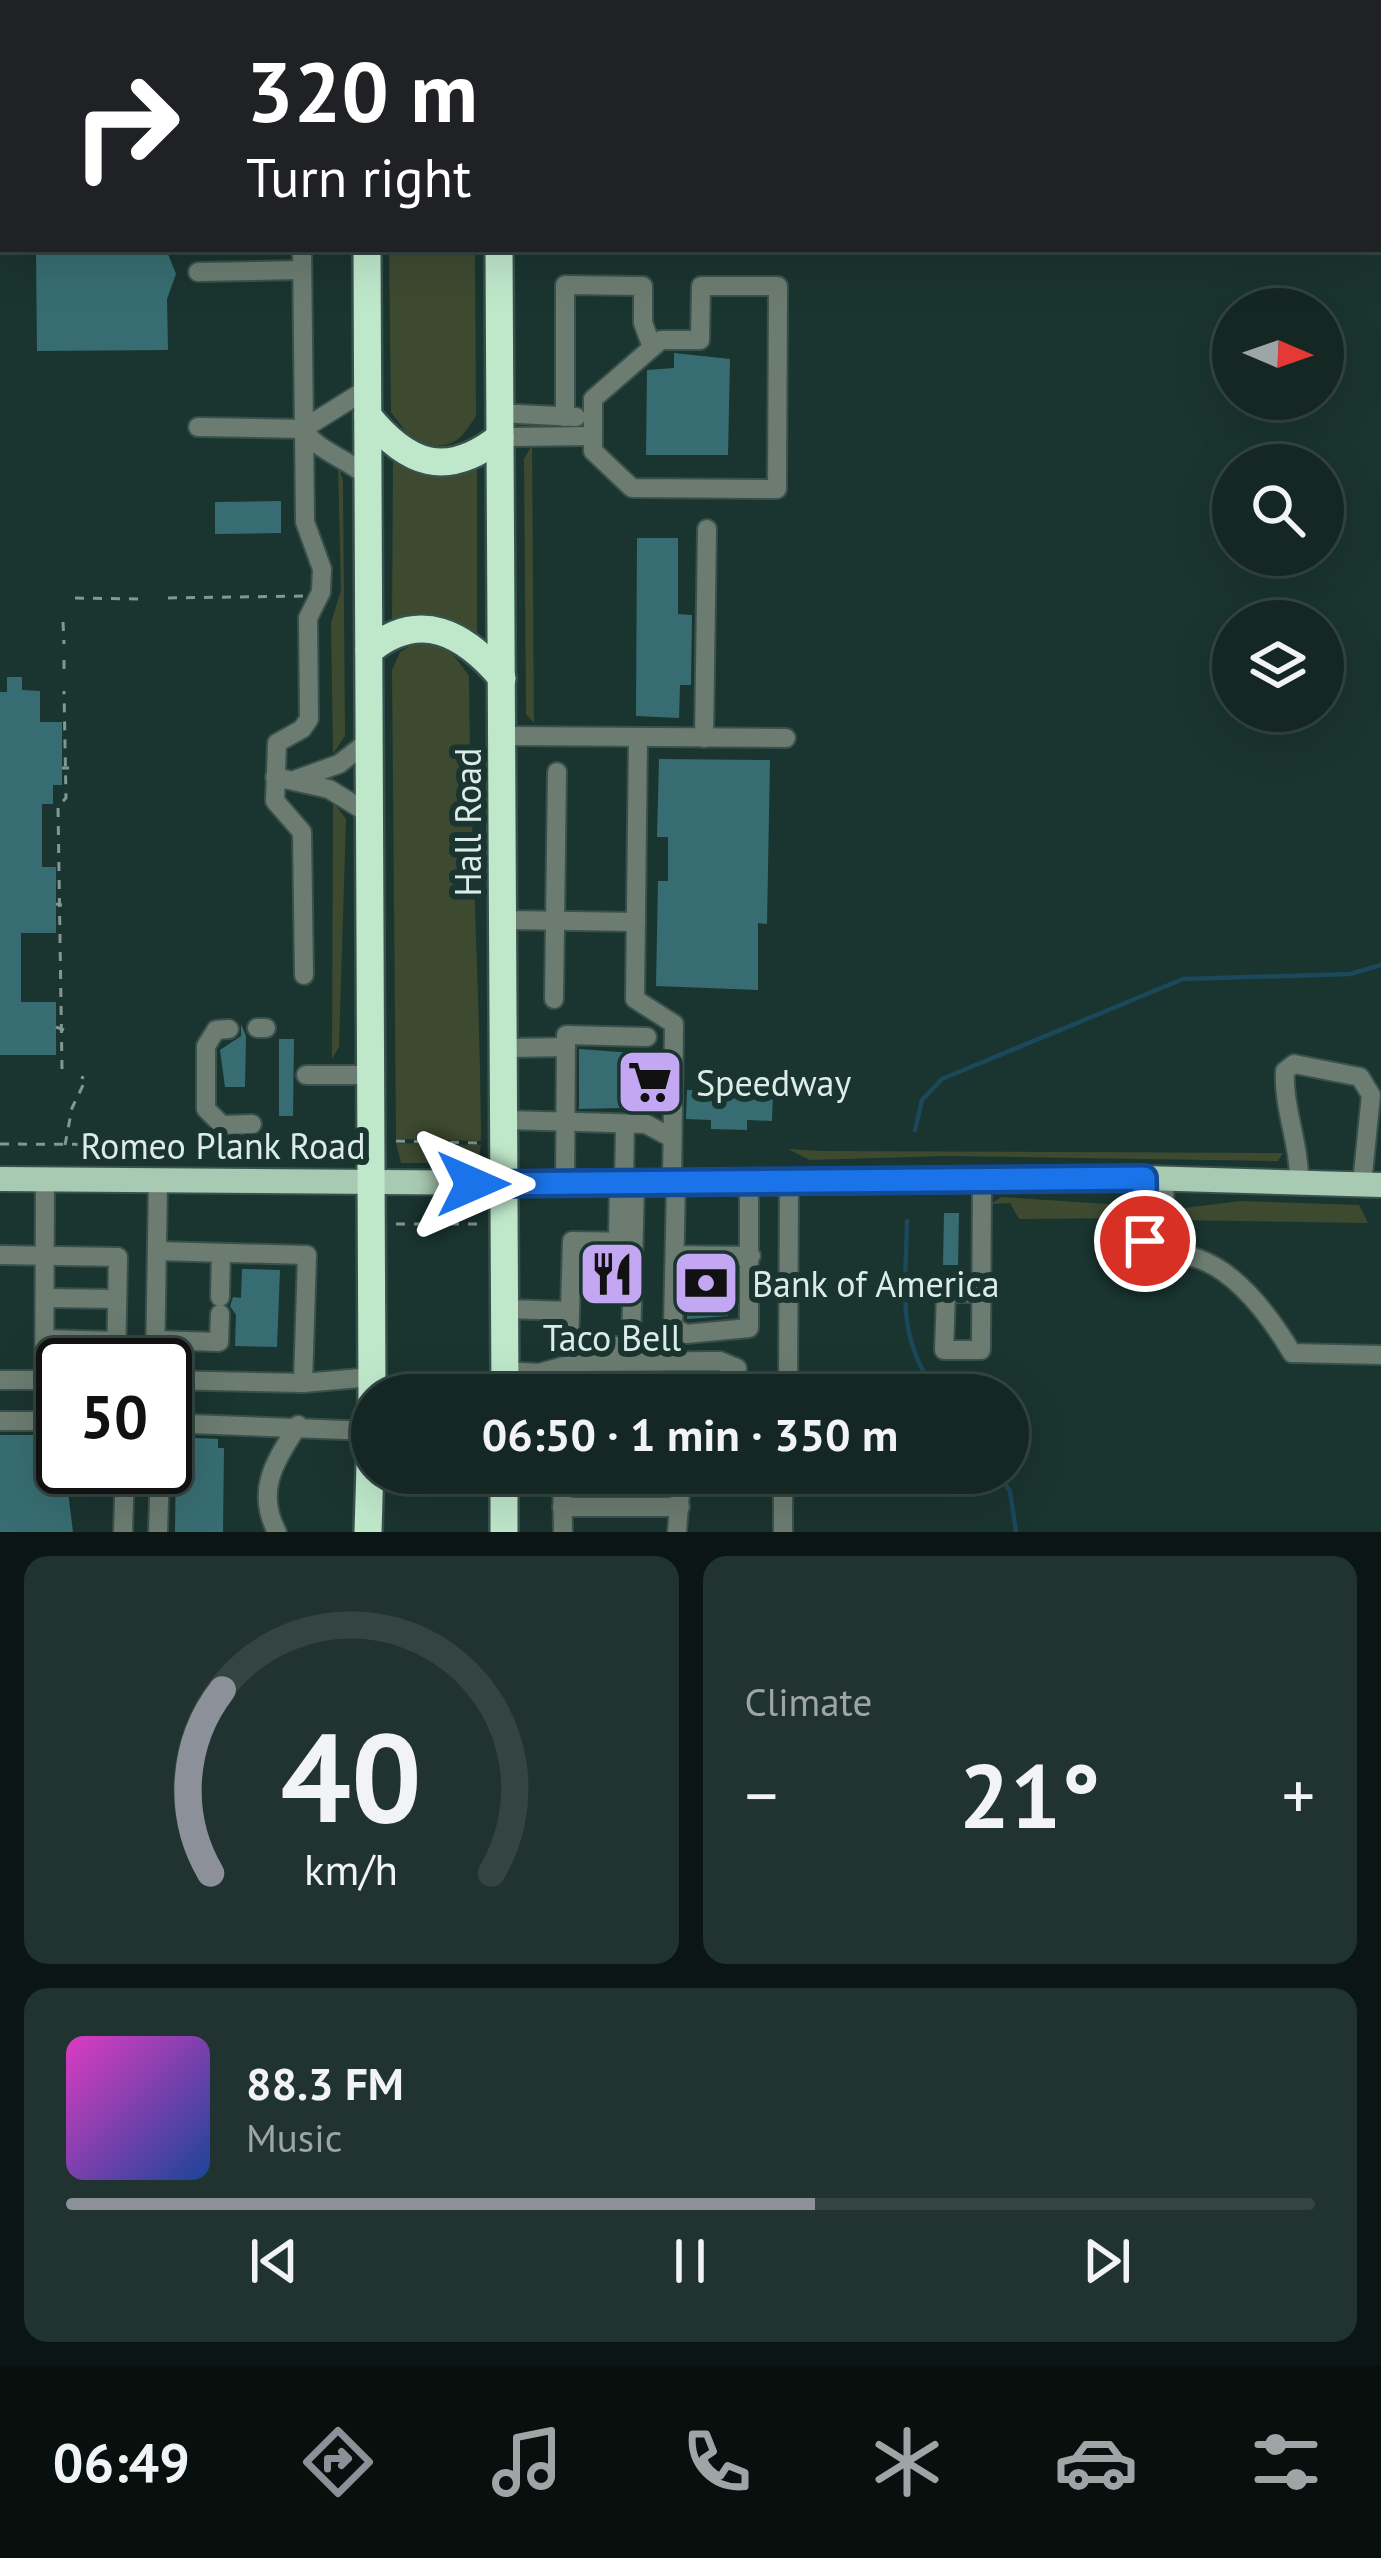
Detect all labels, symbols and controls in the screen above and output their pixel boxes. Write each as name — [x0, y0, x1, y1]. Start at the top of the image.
text: 320 m — [246, 36, 478, 145]
icon: right — [48, 48, 204, 204]
text: Turn right — [246, 142, 471, 212]
north arrow — [1212, 288, 1344, 420]
map controls — [1212, 288, 1344, 732]
button: search — [1212, 444, 1344, 576]
button: layers — [1212, 600, 1344, 732]
street label: Hall Road — [444, 748, 491, 896]
supermarket icon: Speedway — [615, 1047, 685, 1117]
place label: Speedway — [696, 1059, 851, 1106]
position arrow — [410, 1121, 536, 1247]
street label: Romeo Plank Road — [80, 1122, 366, 1169]
pin — [1094, 1190, 1196, 1292]
icon: arrive — [1112, 1208, 1178, 1274]
restaurant icon: Taco Bell — [577, 1239, 647, 1309]
bank icon: Bank of America — [671, 1248, 741, 1318]
place label: Bank of America — [752, 1260, 1000, 1307]
place label: Taco Bell — [543, 1314, 682, 1361]
speed limit sign: 50 — [36, 1338, 192, 1494]
text: 06:50 · 1 min · 350 m — [482, 1405, 898, 1463]
text: Climate — [745, 1676, 872, 1727]
text: 40 — [280, 1695, 422, 1856]
text: 21° — [959, 1736, 1100, 1853]
text: − — [745, 1752, 778, 1837]
text: + — [1282, 1752, 1315, 1837]
text: km/h — [304, 1841, 398, 1897]
text: 88.3 FM — [246, 2054, 404, 2112]
text: Music — [246, 2112, 342, 2163]
icon: previous — [241, 2228, 307, 2294]
icon: pause — [657, 2228, 723, 2294]
icon: next — [1074, 2228, 1140, 2294]
icon: directions — [296, 2420, 380, 2504]
icon: music — [485, 2420, 569, 2504]
icon: phone — [675, 2420, 759, 2504]
icon: climate — [865, 2420, 949, 2504]
icon: car — [1054, 2420, 1138, 2504]
icon: filters — [1244, 2420, 1328, 2504]
text: 06:49 — [53, 2427, 190, 2497]

